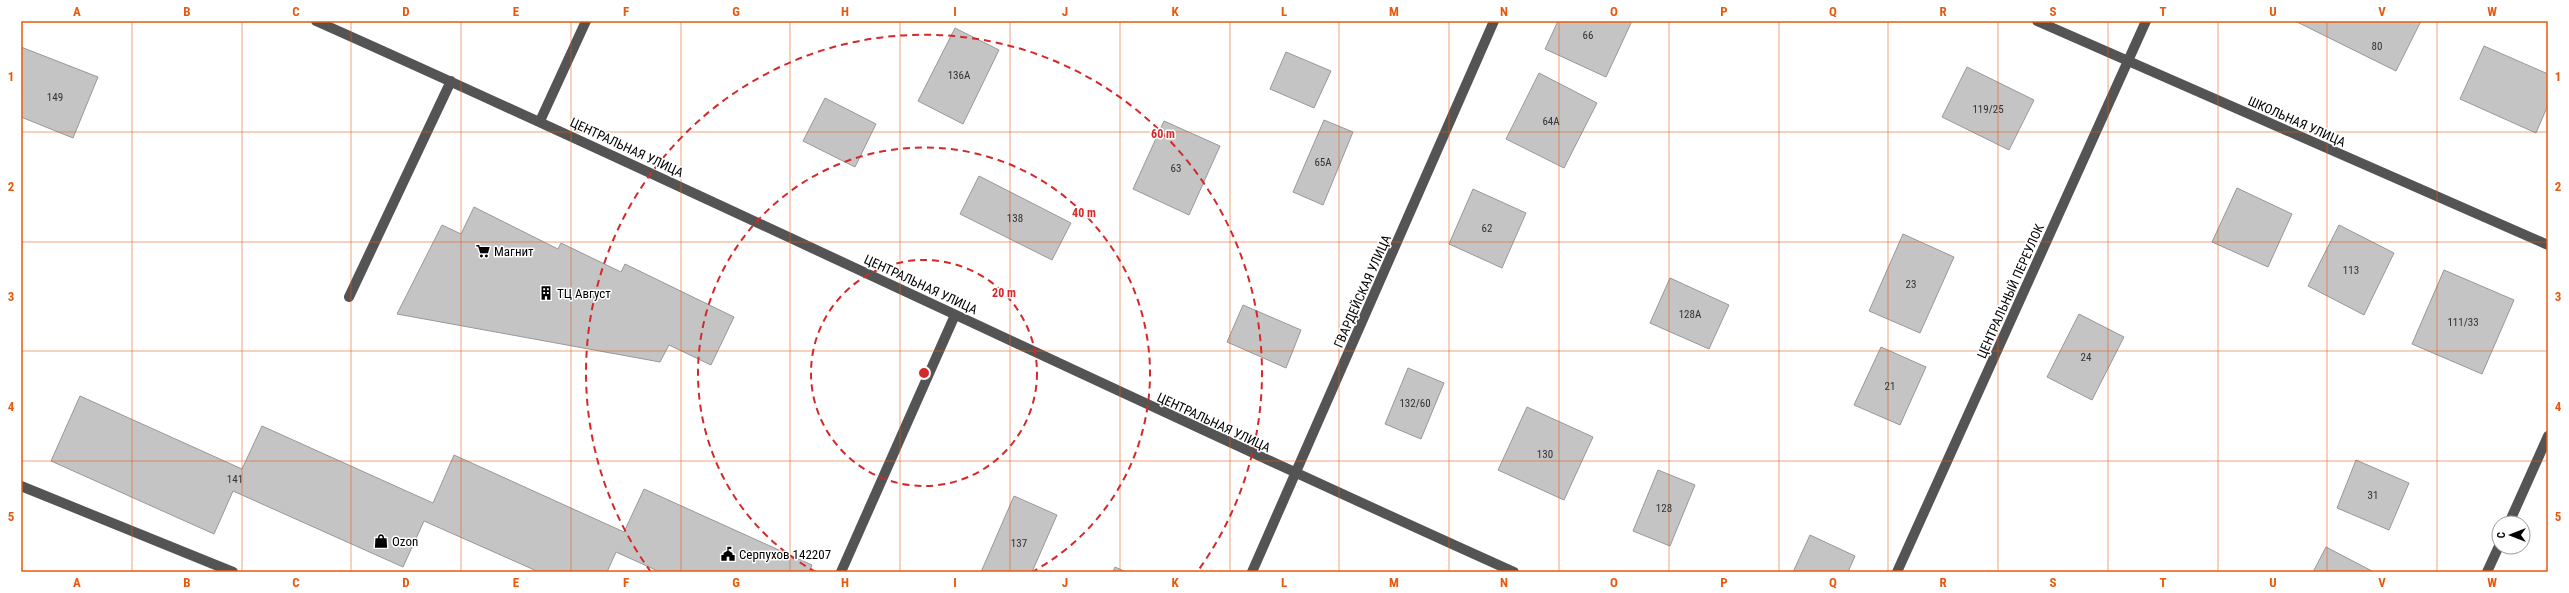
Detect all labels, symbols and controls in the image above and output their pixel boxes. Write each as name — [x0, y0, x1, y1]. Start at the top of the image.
text: A — [73, 4, 81, 19]
text: B — [183, 4, 191, 19]
text: C — [292, 4, 300, 19]
text: D — [402, 4, 410, 19]
text: E — [513, 4, 520, 19]
text: F — [623, 4, 629, 19]
text: G — [732, 4, 740, 19]
text: H — [841, 4, 849, 19]
text: I — [953, 4, 957, 19]
text: J — [1062, 4, 1068, 19]
text: K — [1171, 4, 1179, 19]
text: L — [1281, 4, 1287, 19]
text: M — [1389, 4, 1399, 19]
text: N — [1500, 4, 1508, 19]
text: O — [1610, 4, 1618, 19]
text: P — [1720, 4, 1728, 19]
text: Q — [1829, 4, 1837, 19]
text: R — [1939, 4, 1947, 19]
text: S — [2049, 4, 2057, 19]
text: T — [2159, 4, 2167, 19]
text: U — [2269, 4, 2277, 19]
text: V — [2378, 4, 2386, 19]
text: W — [2487, 4, 2497, 19]
house number: 66 — [1583, 29, 1593, 42]
house number: 80 — [2372, 40, 2382, 53]
text: 1 — [8, 69, 14, 84]
house number: 136А — [948, 69, 971, 82]
text: 1 — [2555, 69, 2561, 84]
house number: 149 — [47, 91, 63, 104]
street label: ШКОЛЬНАЯ УЛИЦА — [2246, 93, 2348, 150]
house number: 119/25 — [1972, 103, 2004, 116]
street label: ЦЕНТРАЛЬНАЯ УЛИЦА — [568, 115, 686, 181]
house number: 64А — [1542, 115, 1560, 128]
text: 60 m — [1151, 127, 1175, 141]
house number: 65А — [1314, 156, 1332, 169]
house number: 63 — [1171, 162, 1181, 175]
text: 2 — [8, 179, 15, 194]
text: 2 — [2555, 179, 2562, 194]
text: 40 m — [1072, 206, 1096, 220]
house number: 138 — [1007, 212, 1023, 225]
street label: ЦЕНТРАЛЬНЫЙ ПЕРЕУЛОК — [1974, 221, 2047, 361]
house number: 62 — [1482, 222, 1492, 235]
street label: ГВАРДЕЙСКАЯ УЛИЦА — [1331, 232, 1394, 350]
supermarket icon: Магнит — [475, 243, 491, 259]
place label: Магнит — [494, 244, 534, 259]
street label: ЦЕНТРАЛЬНАЯ УЛИЦА — [862, 252, 980, 318]
house number: 113 — [2343, 264, 2359, 277]
house number: 23 — [1906, 278, 1916, 291]
building icon: ТЦ Август — [538, 285, 554, 301]
place label: ТЦ Август — [557, 286, 611, 301]
text: 20 m — [992, 286, 1016, 300]
text: 3 — [8, 289, 14, 304]
text: 3 — [2555, 289, 2561, 304]
house number: 128А — [1679, 308, 1702, 321]
house number: 111/33 — [2447, 316, 2479, 329]
house number: 24 — [2081, 351, 2092, 364]
centre of rings — [917, 366, 931, 380]
house number: 21 — [1885, 380, 1895, 393]
street label: ЦЕНТРАЛЬНАЯ УЛИЦА — [1155, 390, 1273, 456]
house number: 132/60 — [1399, 397, 1431, 410]
text: 4 — [8, 399, 15, 414]
text: 4 — [2555, 399, 2562, 414]
house number: 130 — [1537, 448, 1553, 461]
house number: 141 — [227, 473, 243, 486]
house number: 31 — [2368, 489, 2378, 502]
house number: 128 — [1656, 502, 1672, 515]
text: 5 — [8, 509, 15, 524]
text: 5 — [2555, 509, 2562, 524]
north arrow — [2491, 515, 2531, 555]
text: С — [2495, 532, 2508, 538]
shop icon: Ozon — [373, 533, 389, 549]
place label: Ozon — [392, 534, 418, 549]
house number: 137 — [1011, 537, 1027, 550]
public building icon: Серпухов 142207 — [720, 546, 736, 562]
place label: Серпухов 142207 — [739, 547, 831, 562]
text: A — [73, 575, 81, 590]
text: B — [183, 575, 191, 590]
text: C — [292, 575, 300, 590]
text: D — [402, 575, 410, 590]
text: E — [513, 575, 520, 590]
text: F — [623, 575, 629, 590]
text: G — [732, 575, 740, 590]
text: H — [841, 575, 849, 590]
text: I — [953, 575, 957, 590]
text: J — [1062, 575, 1068, 590]
text: K — [1171, 575, 1179, 590]
text: L — [1281, 575, 1287, 590]
text: M — [1389, 575, 1399, 590]
text: N — [1500, 575, 1508, 590]
text: O — [1610, 575, 1618, 590]
text: P — [1720, 575, 1728, 590]
text: Q — [1829, 575, 1837, 590]
text: R — [1939, 575, 1947, 590]
text: S — [2049, 575, 2057, 590]
text: T — [2159, 575, 2167, 590]
text: U — [2269, 575, 2277, 590]
text: V — [2378, 575, 2386, 590]
text: W — [2487, 575, 2497, 590]

